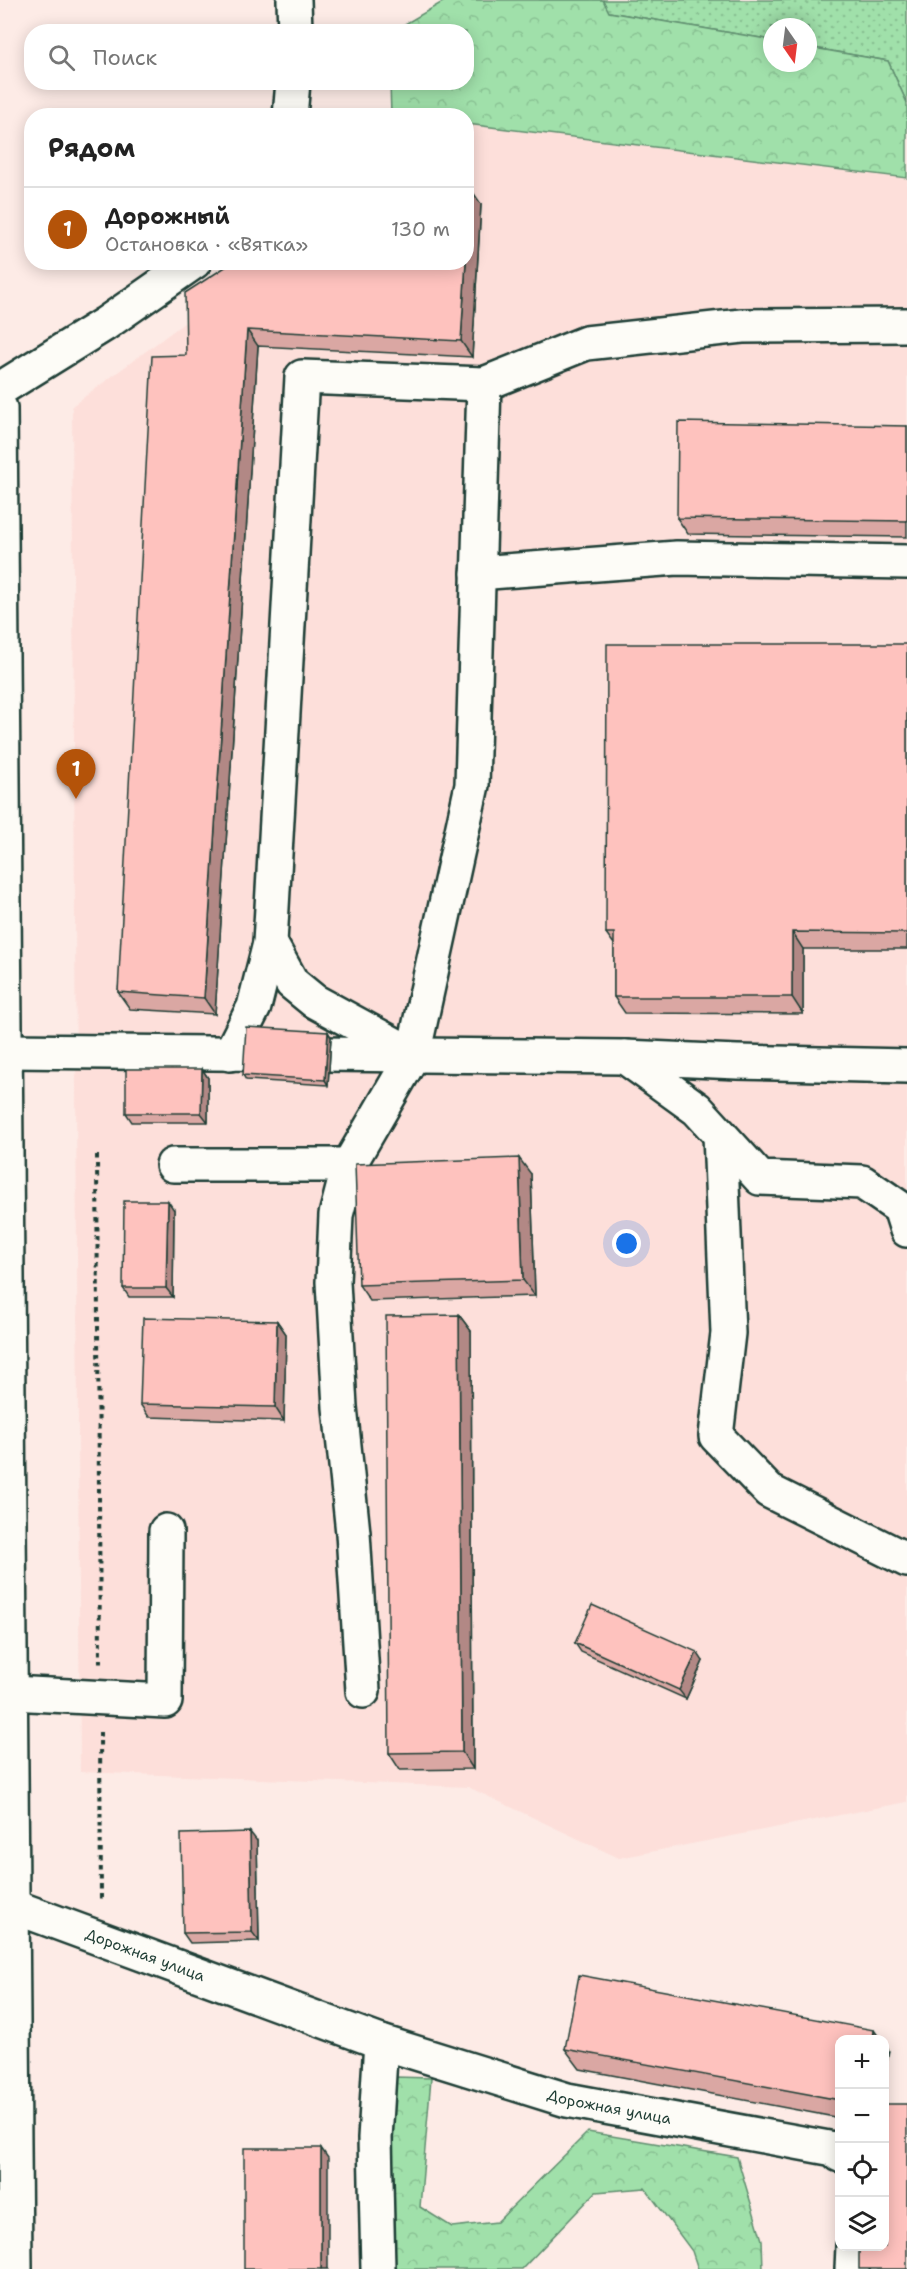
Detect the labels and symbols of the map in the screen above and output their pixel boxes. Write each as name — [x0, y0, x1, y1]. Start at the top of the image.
north arrow — [763, 18, 817, 72]
pin: 1 — [56, 750, 96, 799]
your location — [612, 1229, 641, 1258]
street label: Дорожная улица — [83, 1924, 208, 1986]
street label: Дорожная улица — [545, 2085, 673, 2129]

